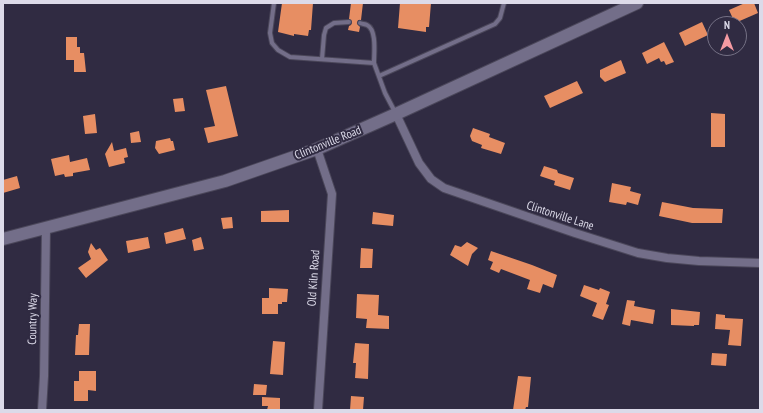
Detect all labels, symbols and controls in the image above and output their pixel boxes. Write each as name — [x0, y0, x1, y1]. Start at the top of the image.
north arrow — [707, 16, 747, 56]
text: N — [724, 18, 730, 32]
street label: Clintonville Road — [293, 123, 363, 163]
street label: Clintonville Lane — [524, 198, 596, 234]
street label: Old Kiln Road — [305, 249, 323, 307]
street label: Country Way — [25, 293, 41, 345]

